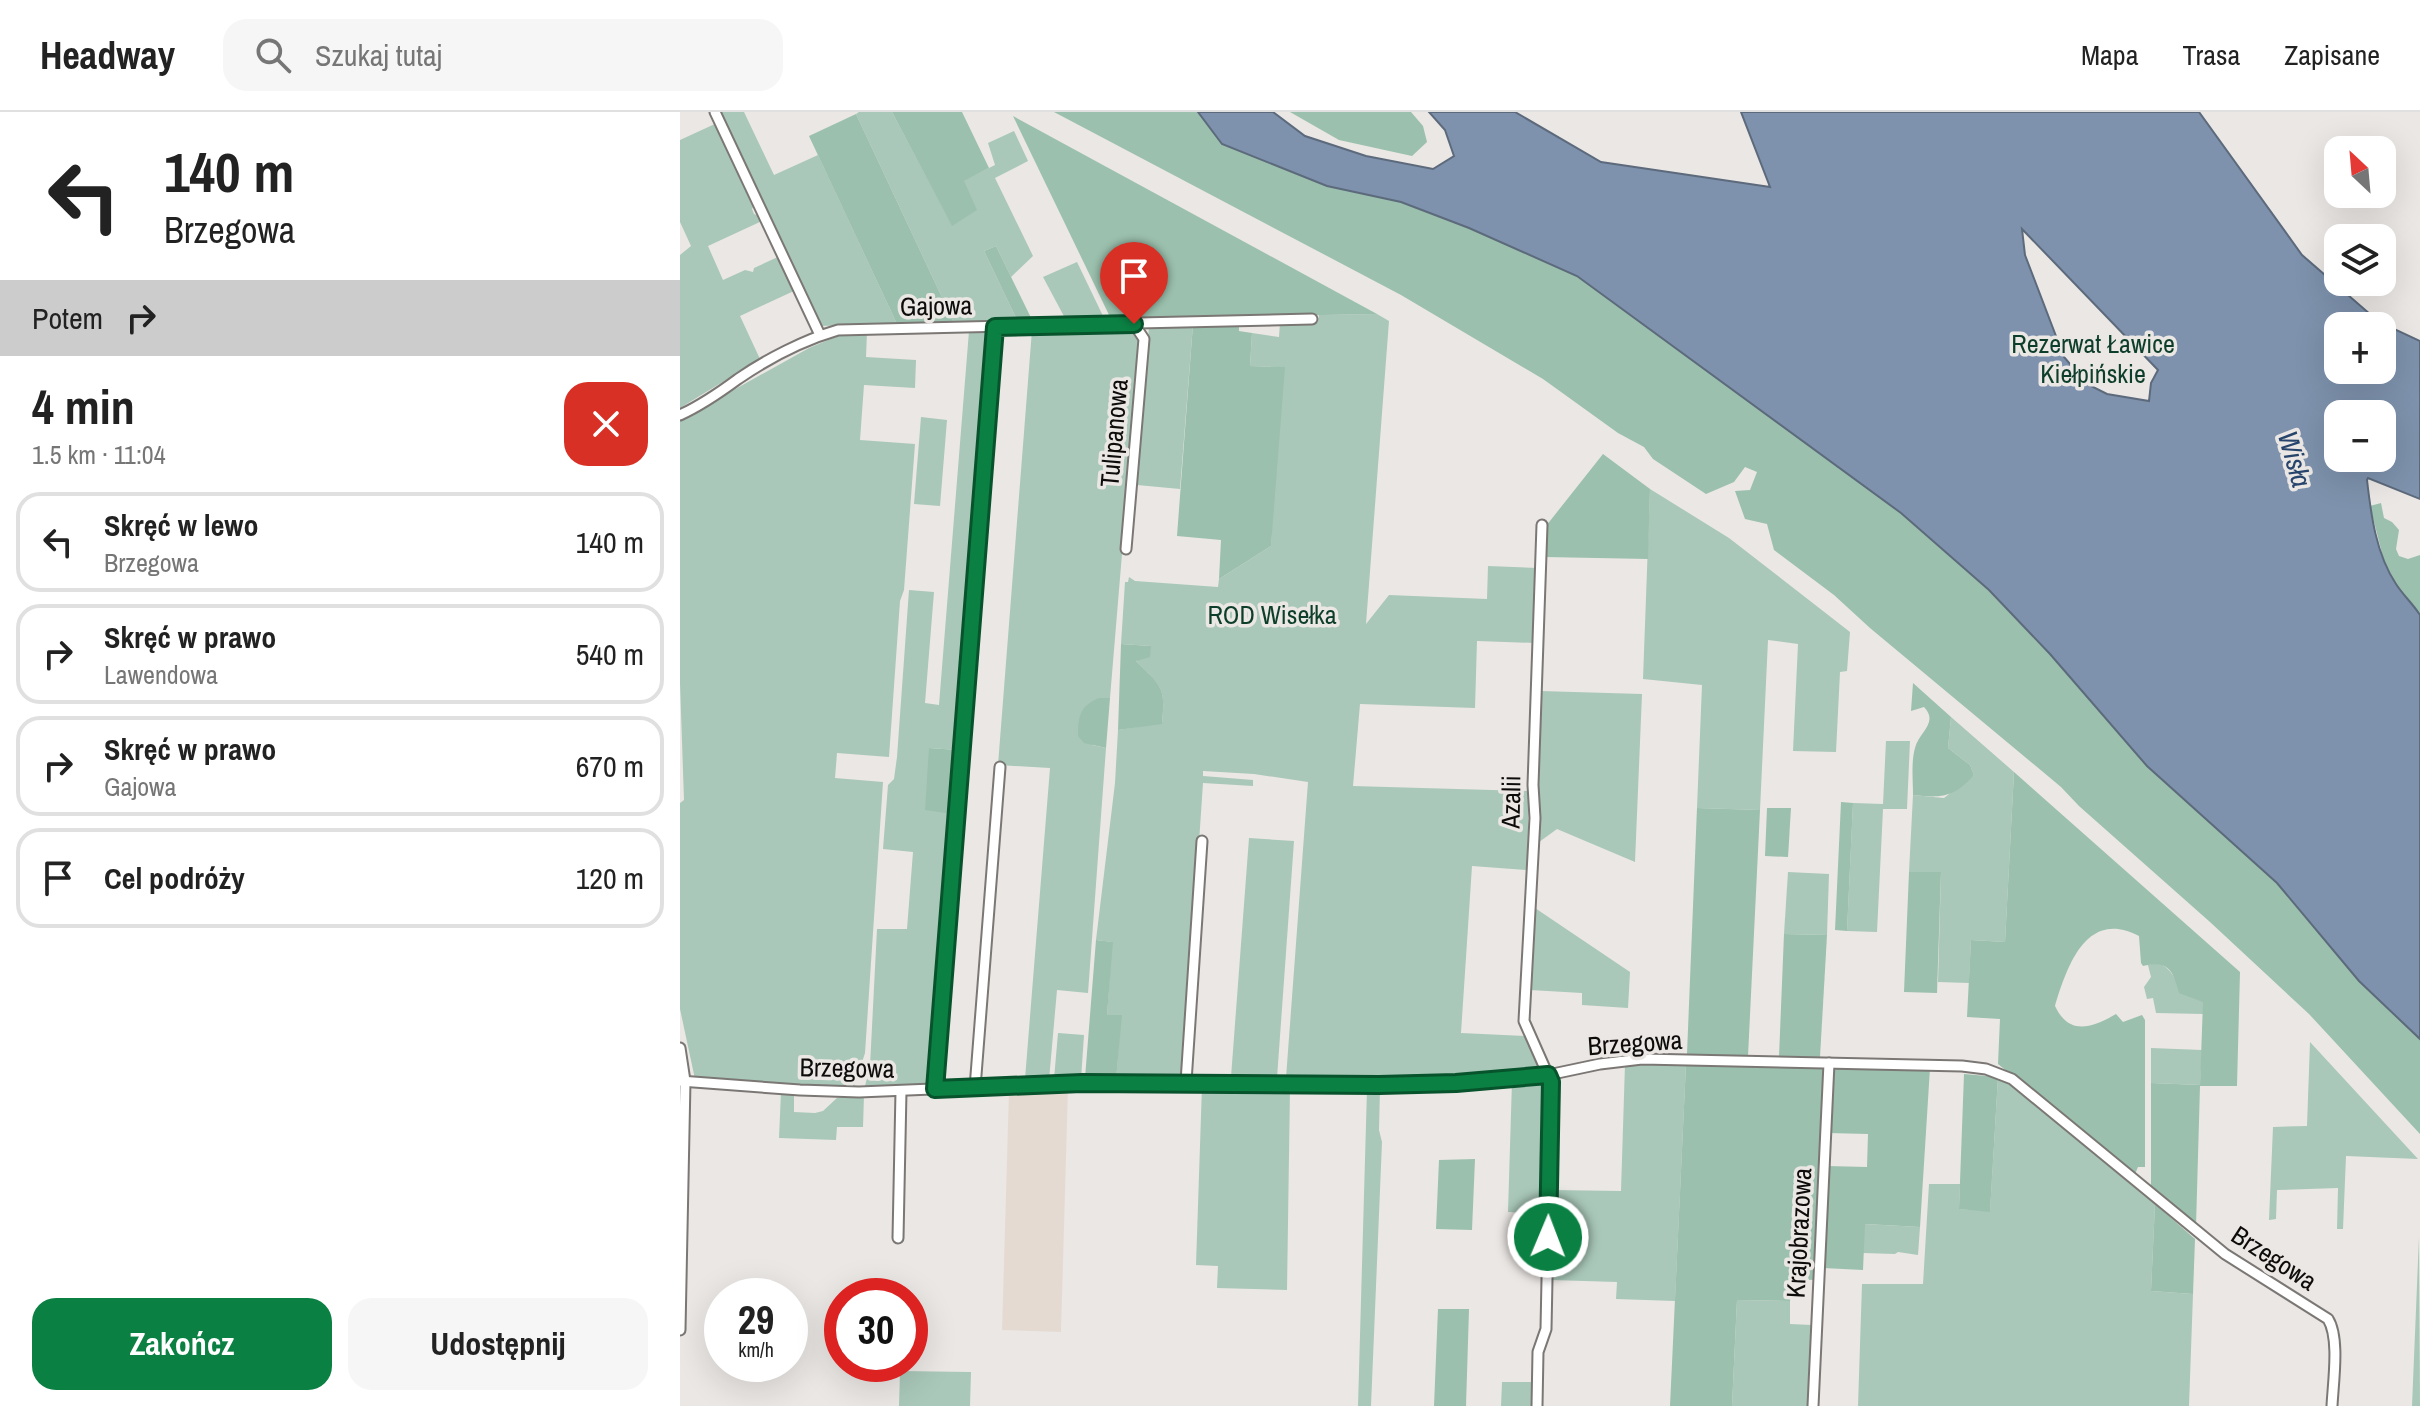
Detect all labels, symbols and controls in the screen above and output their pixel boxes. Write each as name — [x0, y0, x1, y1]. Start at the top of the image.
search box — [223, 19, 783, 91]
text: Headway — [40, 30, 175, 81]
icon: search — [251, 33, 295, 77]
text: Szukaj tutaj — [315, 35, 442, 75]
text: Mapa — [2081, 36, 2138, 74]
text: Trasa — [2182, 36, 2240, 74]
text: Zapisane — [2284, 36, 2380, 74]
text: 140 m — [164, 134, 294, 209]
north arrow — [2324, 136, 2396, 208]
map controls — [2324, 136, 2396, 472]
icon: left — [32, 144, 136, 248]
text: Brzegowa — [164, 206, 295, 254]
button: layers — [2324, 224, 2396, 296]
pin — [1100, 242, 1168, 324]
icon: arrive — [1112, 254, 1156, 298]
street label: Gajowa — [900, 287, 973, 324]
icon: right — [119, 296, 163, 340]
text: Potem — [32, 298, 103, 338]
button: + — [2324, 312, 2396, 384]
park label: Rezerwat Ławice Kiełpińskie — [2011, 326, 2175, 391]
text: 4 min — [32, 374, 135, 439]
street label: Tulipanowa — [1091, 377, 1136, 488]
button: close — [564, 382, 648, 466]
button: − — [2324, 400, 2396, 472]
water label: Wisła — [2269, 426, 2321, 492]
text: 1.5 km · 11:04 — [32, 437, 166, 472]
text: Skręć w lewo — [104, 505, 259, 545]
icon: left — [36, 520, 80, 564]
text: 140 m — [576, 522, 644, 562]
text: Brzegowa — [104, 545, 199, 580]
park label: ROD Wisełka — [1207, 597, 1337, 632]
text: Skręć w prawo — [104, 617, 276, 657]
icon: right — [36, 632, 80, 676]
text: 540 m — [576, 634, 644, 674]
text: Lawendowa — [104, 657, 218, 692]
text: Skręć w prawo — [104, 729, 276, 769]
icon: right — [36, 744, 80, 788]
text: 670 m — [576, 746, 644, 786]
text: Gajowa — [104, 769, 176, 804]
street label: Azalii — [1493, 775, 1528, 830]
icon: arrive — [36, 856, 80, 900]
text: Cel podróży — [104, 858, 245, 898]
text: 120 m — [576, 858, 644, 898]
street label: Brzegowa — [1586, 1022, 1684, 1063]
street label: Brzegowa — [799, 1049, 895, 1086]
street label: Krajobrazowa — [1778, 1167, 1819, 1299]
position arrow — [1506, 1195, 1590, 1279]
street label: Brzegowa — [2225, 1217, 2324, 1298]
speed limit sign: 30 — [824, 1278, 928, 1382]
text: 29 — [738, 1293, 774, 1346]
button: Zakończ — [32, 1298, 332, 1390]
button: Udostępnij — [348, 1298, 648, 1390]
text: km/h — [738, 1336, 774, 1363]

